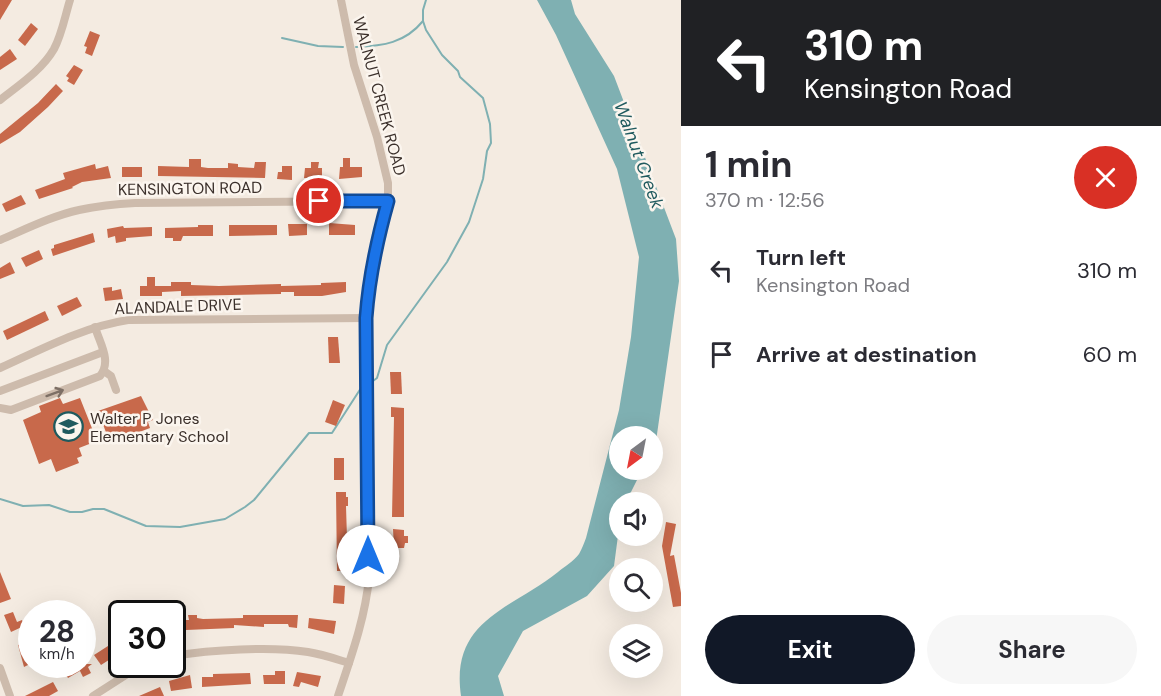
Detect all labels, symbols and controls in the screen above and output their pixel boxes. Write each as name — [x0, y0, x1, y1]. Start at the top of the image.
street label: WALNUT CREEK ROAD — [348, 14, 411, 178]
text: 310 m — [804, 18, 923, 73]
icon: left — [705, 24, 783, 102]
text: Kensington Road — [804, 71, 1012, 106]
water label: Walnut Creek — [608, 98, 670, 213]
text: 1 min — [705, 141, 793, 188]
button: close — [1074, 146, 1137, 209]
pin — [293, 175, 344, 226]
street label: KENSINGTON ROAD — [118, 177, 262, 200]
icon: arrive — [302, 184, 335, 217]
text: 370 m · 12:56 — [705, 187, 825, 213]
text: Turn left — [756, 243, 846, 272]
icon: left — [705, 254, 738, 287]
text: 310 m — [1077, 256, 1137, 285]
text: Kensington Road — [756, 272, 910, 298]
street label: ALANDALE DRIVE — [114, 294, 242, 319]
icon: arrive — [705, 338, 738, 371]
text: Arrive at destination — [756, 340, 977, 369]
text: 60 m — [1083, 340, 1137, 369]
one-way arrow — [46, 386, 64, 397]
place label: Walter P Jones Elementary School — [90, 408, 228, 447]
school or university icon: Walter P Jones Elementary School — [53, 411, 85, 443]
north arrow — [609, 426, 663, 480]
map controls — [609, 426, 663, 678]
button: sound — [609, 492, 663, 546]
position arrow — [336, 524, 400, 588]
button: search — [609, 558, 663, 612]
speed limit sign: 30 — [108, 600, 186, 678]
text: 28 — [39, 612, 75, 651]
button: Exit — [705, 615, 915, 684]
button: Share — [927, 615, 1137, 684]
button: layers — [609, 624, 663, 678]
text: km/h — [39, 644, 75, 664]

